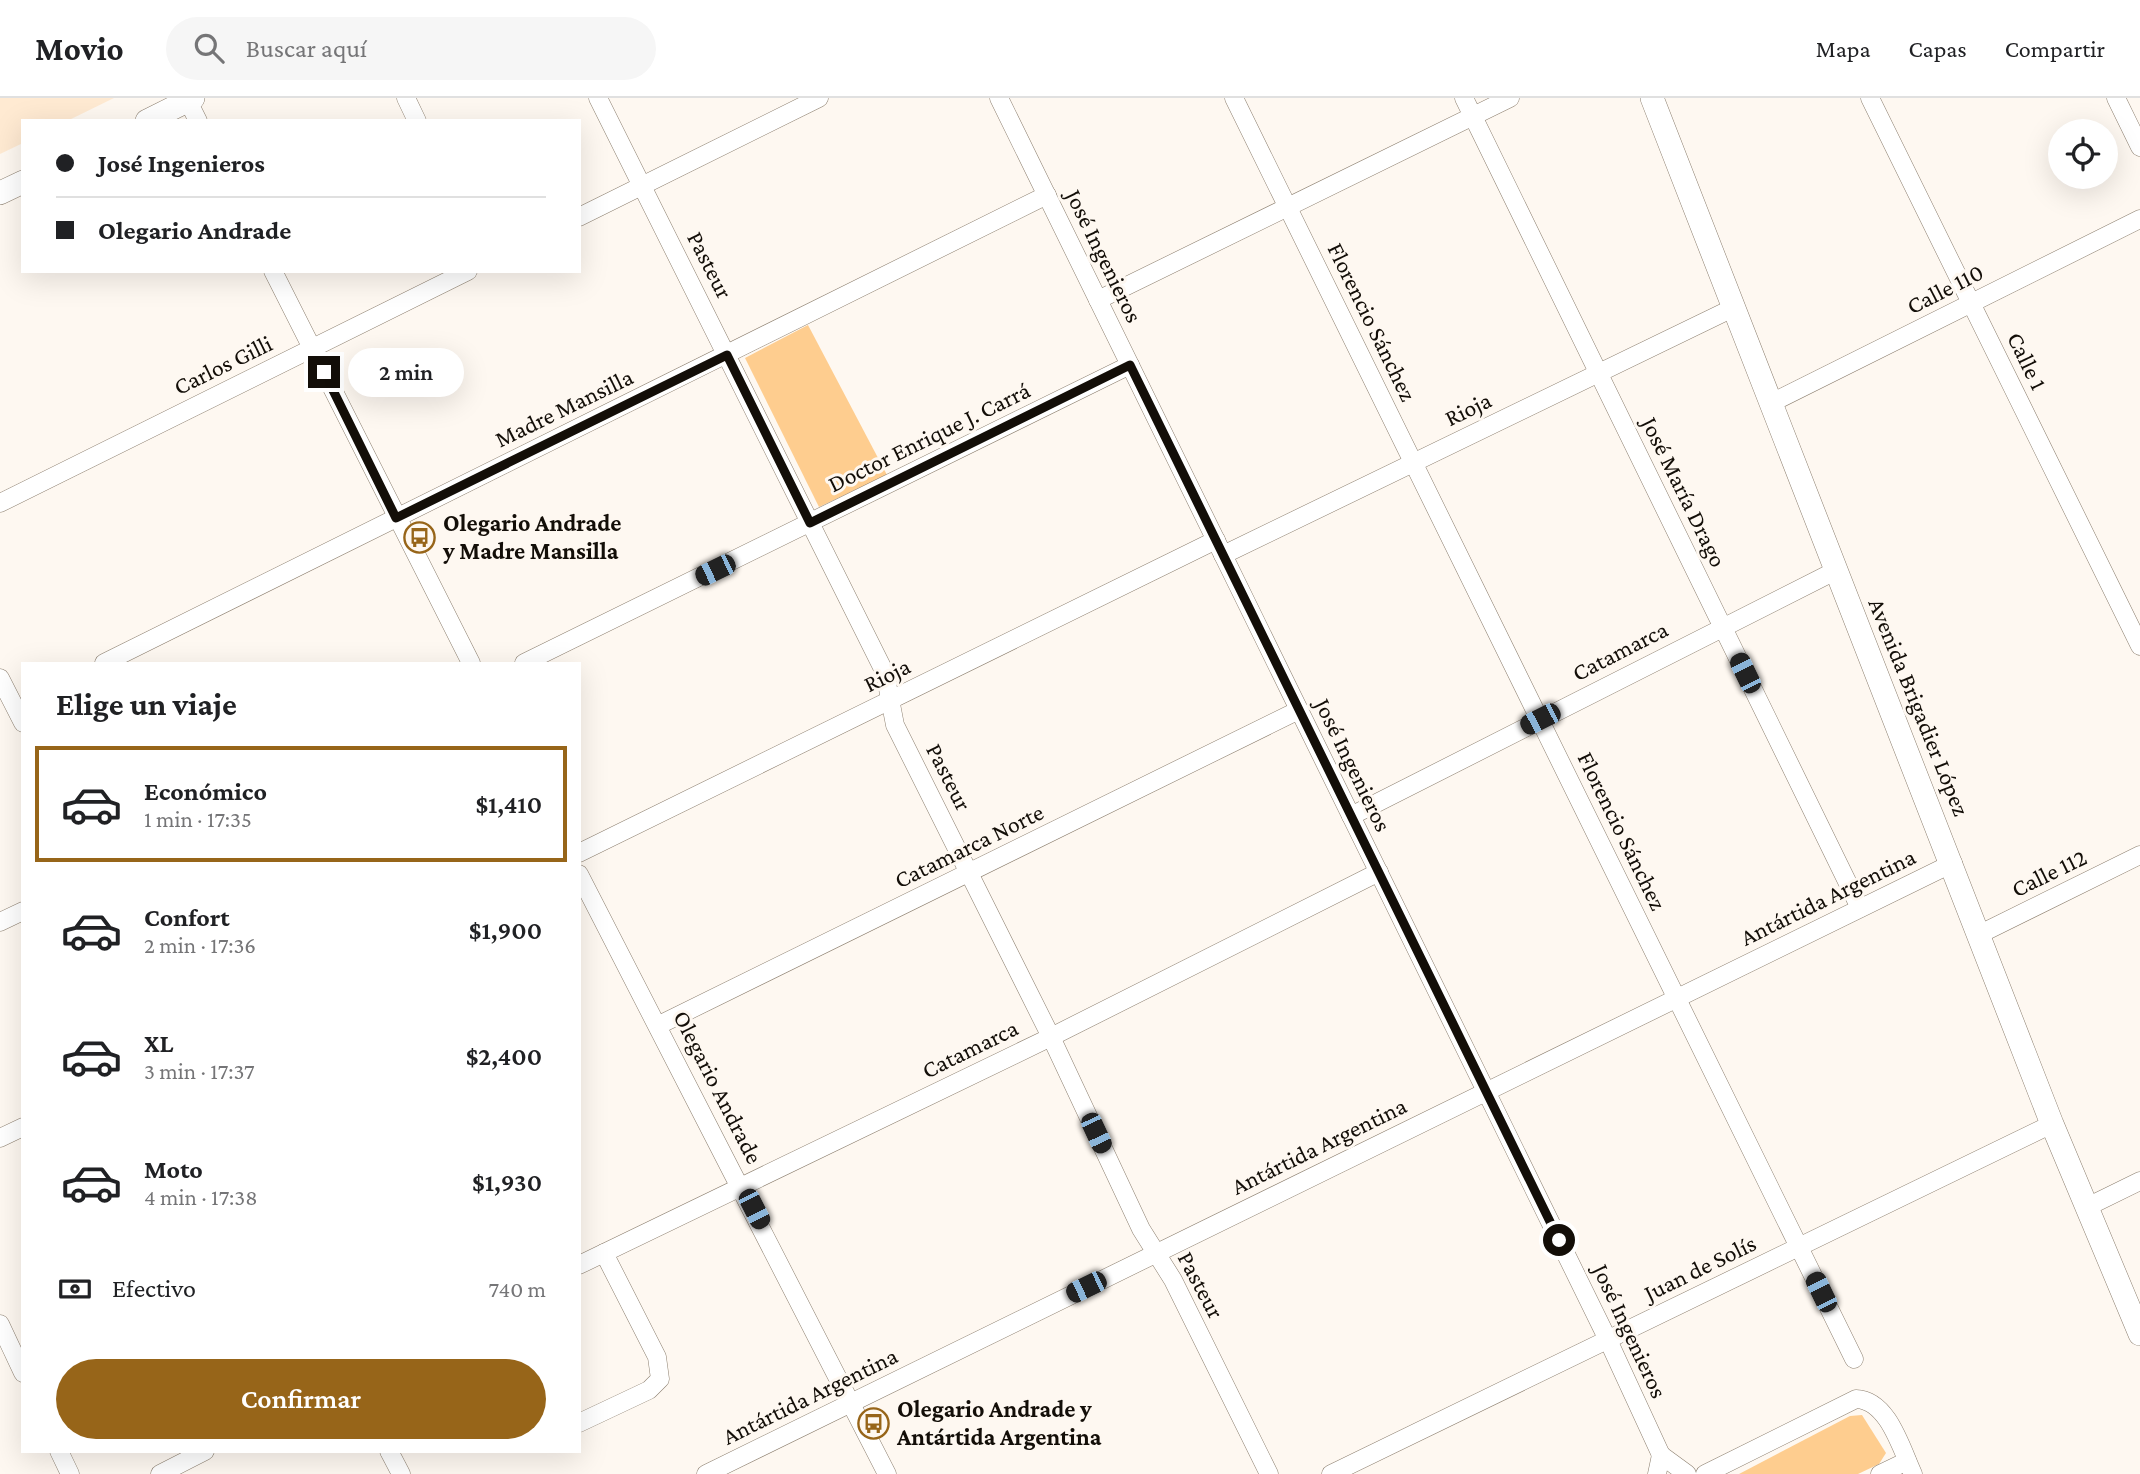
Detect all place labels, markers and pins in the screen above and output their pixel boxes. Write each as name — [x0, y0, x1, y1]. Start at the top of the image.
place label: Olegario Andrade y Madre Mansilla — [442, 509, 621, 564]
bus stop icon: Olegario Andrade y Madre Mansilla — [403, 520, 437, 554]
place label: Olegario Andrade y Antártida Argentina — [896, 1395, 1102, 1450]
bus stop icon: Olegario Andrade y Antártida Argentina — [857, 1406, 891, 1440]

